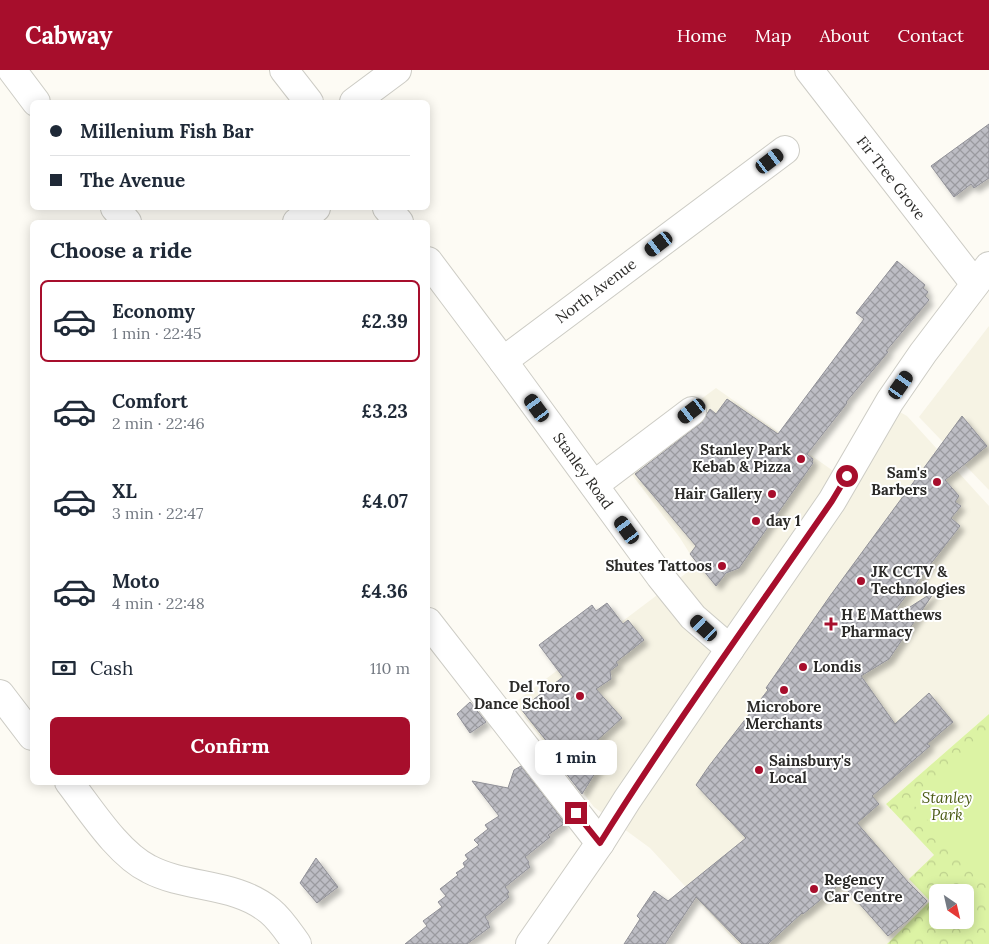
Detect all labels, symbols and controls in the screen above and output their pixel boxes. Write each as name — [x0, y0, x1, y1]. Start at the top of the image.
text: Cabway — [25, 20, 113, 51]
text: Home — [677, 24, 727, 47]
text: Map — [755, 24, 791, 47]
text: About — [819, 24, 869, 47]
text: Contact — [897, 24, 964, 47]
text: Millenium Fish Bar — [80, 119, 254, 143]
street label: Fir Tree Grove — [853, 132, 930, 223]
car — [753, 146, 786, 176]
text: The Avenue — [80, 168, 185, 192]
car — [642, 229, 675, 259]
text: Choose a ride — [50, 236, 192, 264]
street label: North Avenue — [552, 254, 640, 327]
icon: car — [52, 299, 97, 344]
text: Economy — [112, 299, 195, 323]
text: £2.39 — [361, 309, 408, 333]
text: 1 min · 22:45 — [112, 323, 202, 343]
car — [886, 368, 915, 402]
icon: car — [52, 389, 97, 434]
text: Comfort — [112, 389, 188, 413]
car — [522, 391, 551, 425]
car — [675, 396, 708, 426]
text: £3.23 — [361, 399, 408, 423]
text: 2 min · 22:46 — [112, 413, 205, 433]
street label: Stanley Road — [549, 429, 618, 513]
place label: Stanley Park Kebab & Pizza — [692, 440, 791, 476]
marker: Stanley Park Kebab & Pizza — [795, 453, 807, 465]
place label: Sam's Barbers — [871, 463, 927, 499]
route start — [836, 465, 858, 487]
marker: Sam's Barbers — [931, 476, 943, 488]
icon: car — [52, 479, 97, 524]
text: XL — [112, 479, 137, 503]
place label: Hair Gallery — [674, 484, 763, 503]
marker: Hair Gallery — [766, 488, 778, 500]
text: £4.07 — [362, 489, 408, 513]
text: 3 min · 22:47 — [112, 503, 203, 523]
place label: day 1 — [766, 511, 801, 530]
car — [612, 513, 641, 547]
marker: day 1 — [750, 515, 762, 527]
place label: Shutes Tattoos — [605, 556, 712, 575]
marker: Shutes Tattoos — [716, 560, 728, 572]
place label: JK CCTV & Technologies — [871, 562, 965, 598]
icon: car — [52, 569, 97, 614]
text: Moto — [112, 569, 159, 593]
marker: JK CCTV & Technologies — [855, 575, 867, 587]
text: £4.36 — [361, 579, 408, 603]
text: 4 min · 22:48 — [112, 593, 205, 613]
place label: H E Matthews Pharmacy — [841, 605, 942, 641]
car — [687, 612, 720, 644]
marker: H E Matthews Pharmacy — [825, 618, 837, 630]
icon: cash — [50, 654, 78, 682]
text: Cash — [90, 656, 133, 680]
place label: Londis — [813, 657, 861, 676]
text: 110 m — [370, 658, 410, 678]
marker: Londis — [797, 661, 809, 673]
place label: Del Toro Dance School — [474, 677, 570, 713]
marker: Microbore Merchants — [778, 684, 790, 696]
marker: Del Toro Dance School — [574, 690, 586, 702]
place label: Microbore Merchants — [745, 697, 823, 733]
button: Confirm — [50, 717, 410, 775]
callout: 1 min — [535, 740, 617, 776]
text: 1 min — [556, 747, 596, 767]
place label: Sainsbury's Local — [769, 751, 851, 787]
marker: Sainsbury's Local — [753, 764, 765, 776]
park label: Stanley Park — [922, 788, 972, 824]
route end — [565, 802, 587, 824]
place label: Regency Car Centre — [824, 870, 903, 906]
marker: Regency Car Centre — [808, 883, 820, 895]
north arrow — [929, 884, 974, 929]
map controls — [929, 884, 974, 929]

